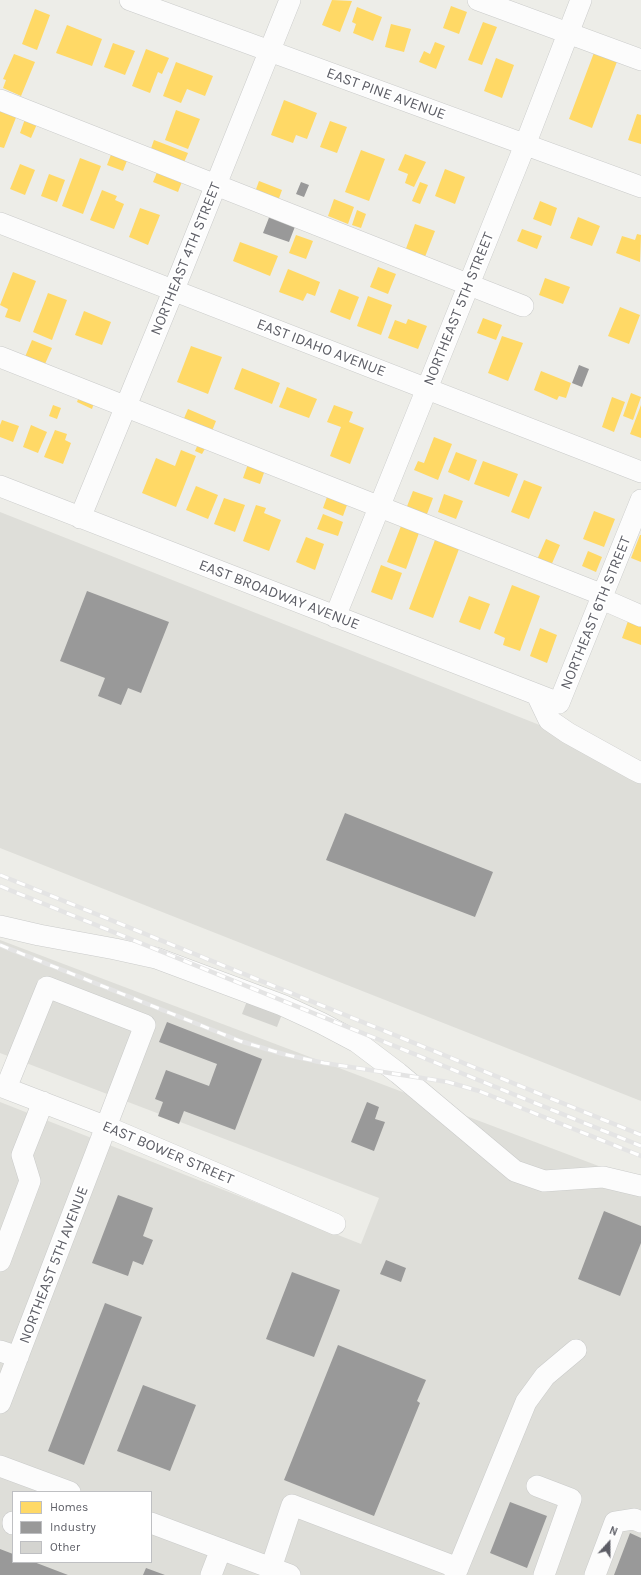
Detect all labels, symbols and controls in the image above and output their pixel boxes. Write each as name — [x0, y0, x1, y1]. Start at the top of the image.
street label: EAST PINE AVENUE — [324, 64, 448, 124]
street label: NORTHEAST 4TH STREET — [147, 180, 225, 338]
street label: NORTHEAST 5TH STREET — [420, 230, 498, 388]
street label: EAST IDAHO AVENUE — [254, 315, 388, 381]
street label: NORTHEAST 6TH STREET — [557, 534, 635, 692]
street label: EAST BROADWAY AVENUE — [196, 556, 362, 634]
street label: EAST BOWER STREET — [100, 1117, 236, 1189]
street label: NORTHEAST 5TH AVENUE — [16, 1184, 92, 1346]
legend — [12, 1491, 152, 1563]
text: Homes — [50, 1500, 88, 1514]
text: Industry — [50, 1520, 96, 1534]
north arrow — [589, 1523, 629, 1563]
text: N — [607, 1524, 619, 1539]
text: Other — [50, 1540, 80, 1554]

